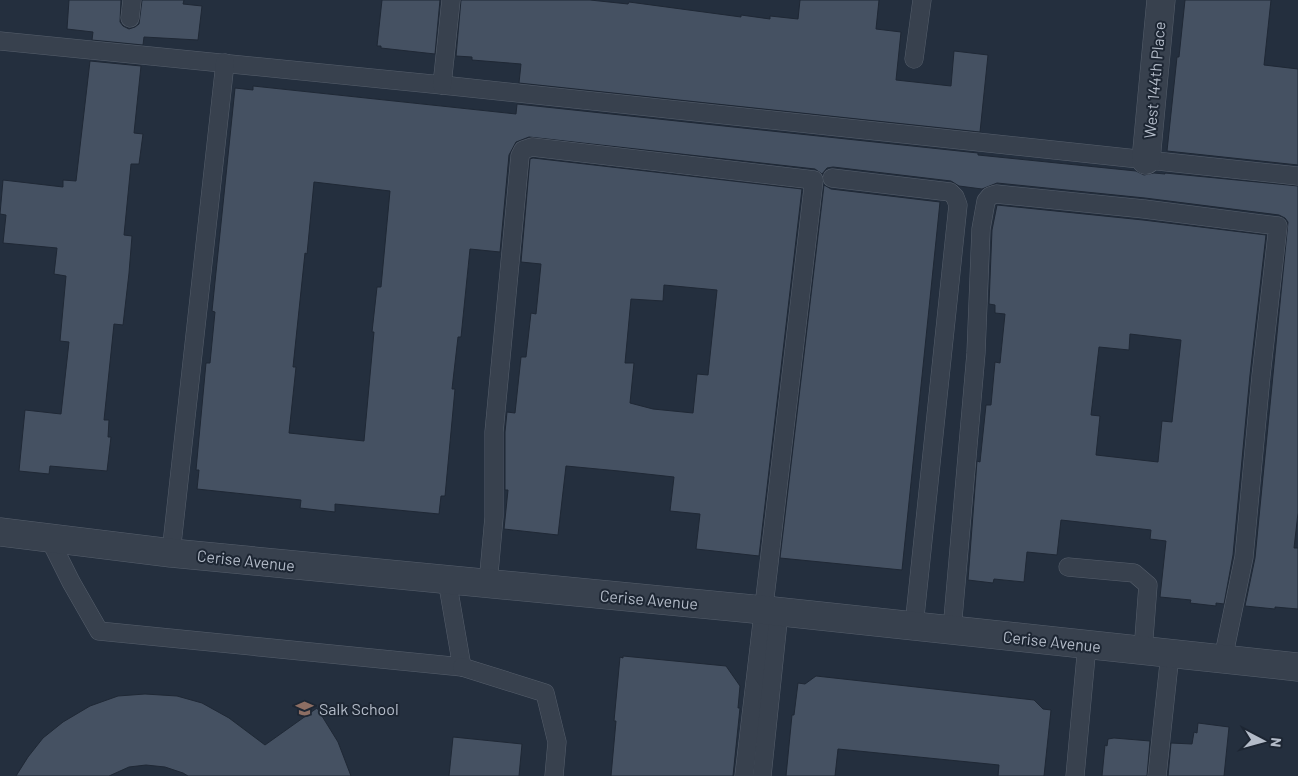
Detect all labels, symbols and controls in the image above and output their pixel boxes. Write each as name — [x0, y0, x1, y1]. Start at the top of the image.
street label: West 144th Place — [1139, 21, 1169, 139]
street label: Cerise Avenue — [196, 545, 296, 575]
street label: Cerise Avenue — [599, 585, 699, 613]
street label: Cerise Avenue — [1002, 626, 1102, 656]
school or university icon: Salk School — [295, 698, 315, 718]
place label: Salk School — [319, 699, 399, 718]
north arrow — [1238, 716, 1288, 766]
text: N — [1267, 737, 1285, 748]

